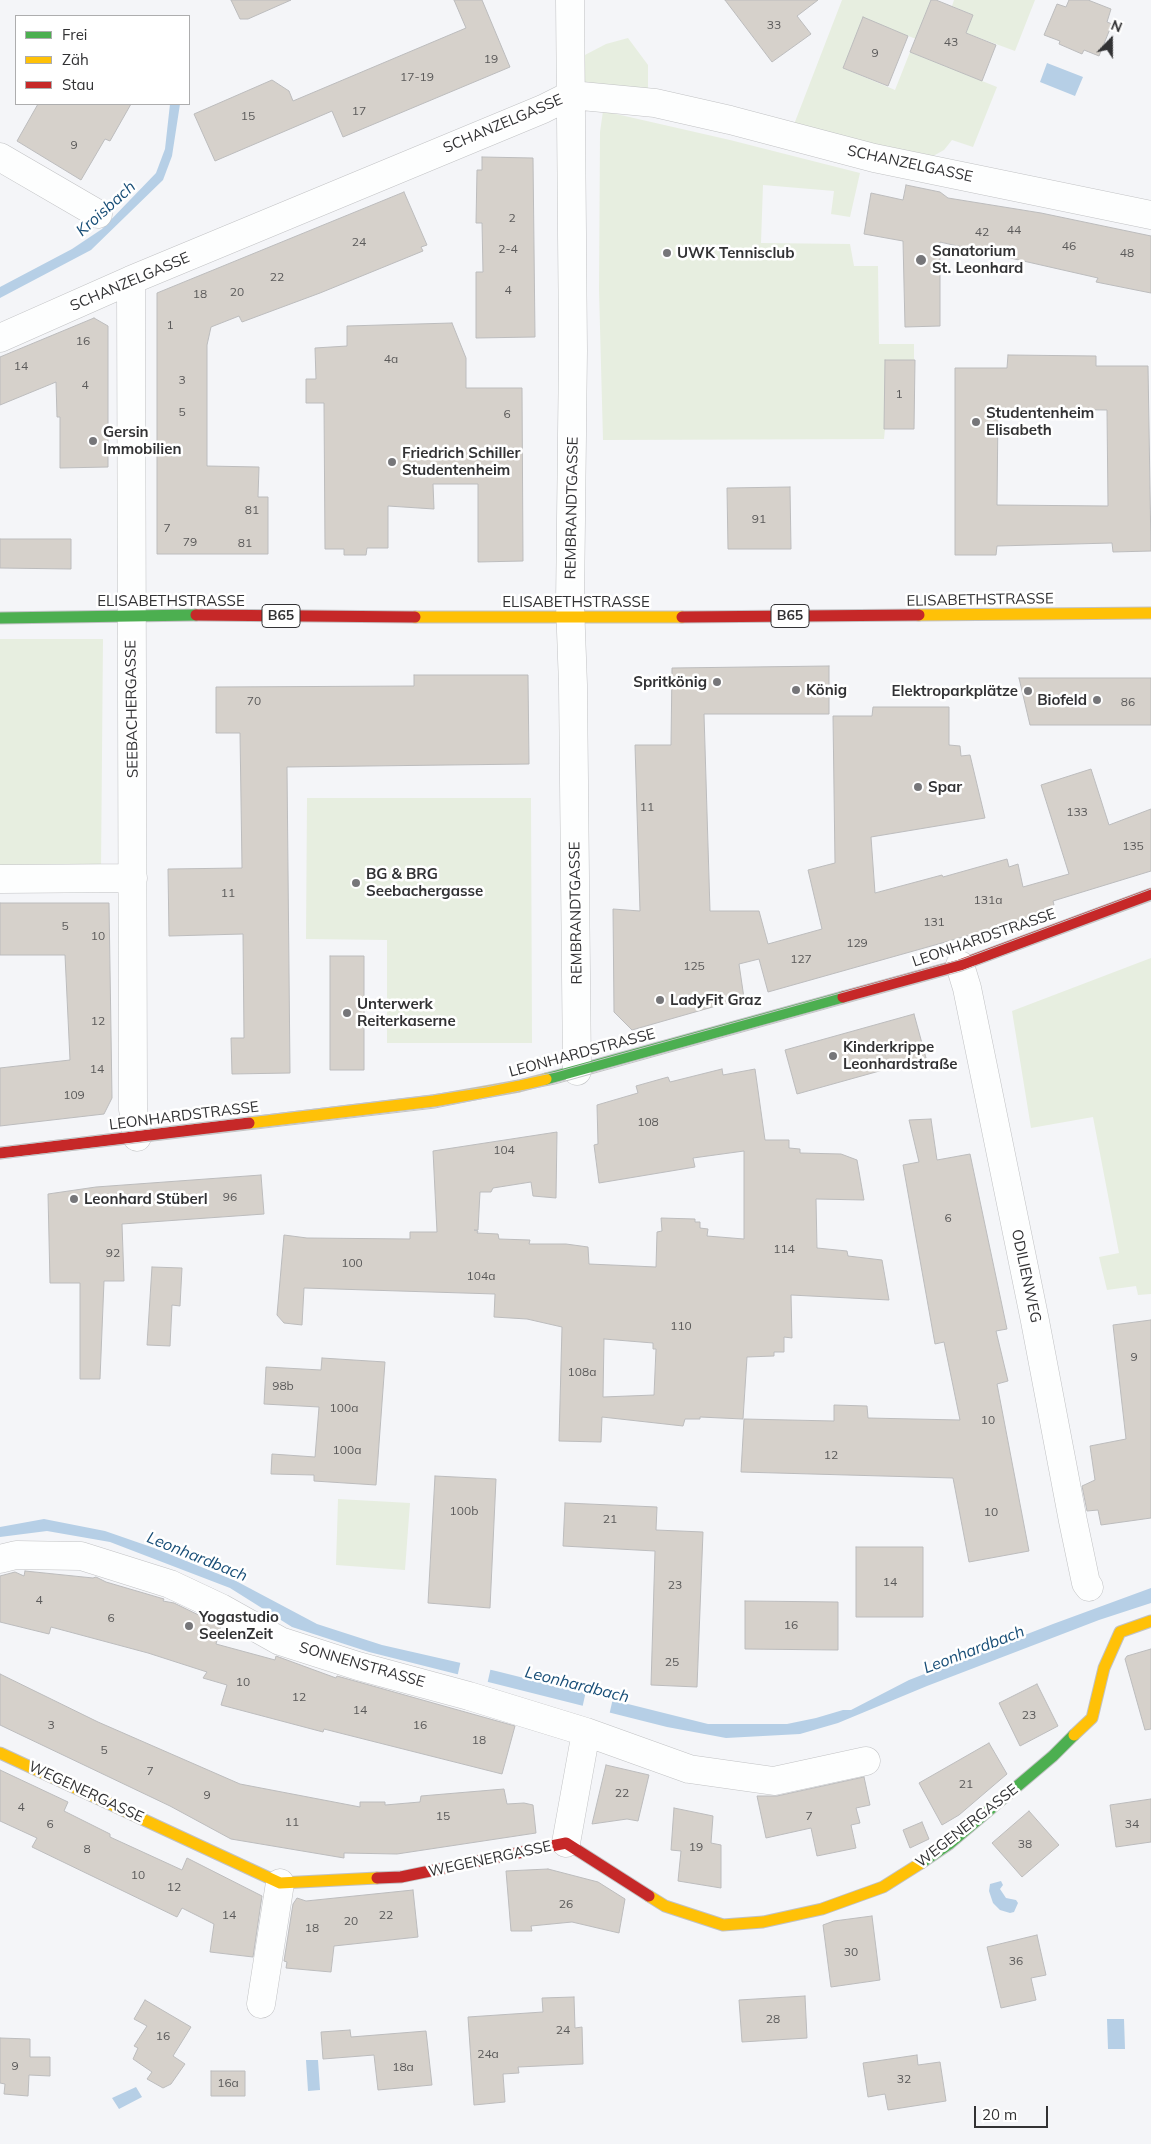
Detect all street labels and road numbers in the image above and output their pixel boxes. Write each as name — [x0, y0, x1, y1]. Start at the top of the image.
street label: SCHANZELGASSE — [441, 91, 565, 157]
street label: SCHANZELGASSE — [845, 142, 975, 186]
street label: SCHANZELGASSE — [68, 249, 192, 315]
street label: REMBRANDTGASSE — [562, 436, 582, 580]
street label: ELISABETHSTRASSE — [906, 590, 1054, 610]
street label: ELISABETHSTRASSE — [97, 592, 245, 610]
street label: ELISABETHSTRASSE — [502, 593, 650, 611]
road number: B65 — [262, 604, 300, 628]
road number: B65 — [771, 604, 809, 628]
street label: SEEBACHERGASSE — [122, 640, 142, 778]
street label: REMBRANDTGASSE — [566, 841, 586, 985]
street label: LEONHARDSTRASSE — [910, 905, 1058, 971]
street label: LEONHARDSTRASSE — [507, 1025, 657, 1081]
street label: LEONHARDSTRASSE — [108, 1098, 260, 1134]
street label: ODILIENWEG — [1007, 1228, 1045, 1324]
street label: SONNENSTRASSE — [297, 1638, 427, 1692]
street label: WEGENERGASSE — [26, 1757, 146, 1827]
street label: WEGENERGASSE — [912, 1780, 1022, 1872]
street label: WEGENERGASSE — [427, 1837, 553, 1881]

